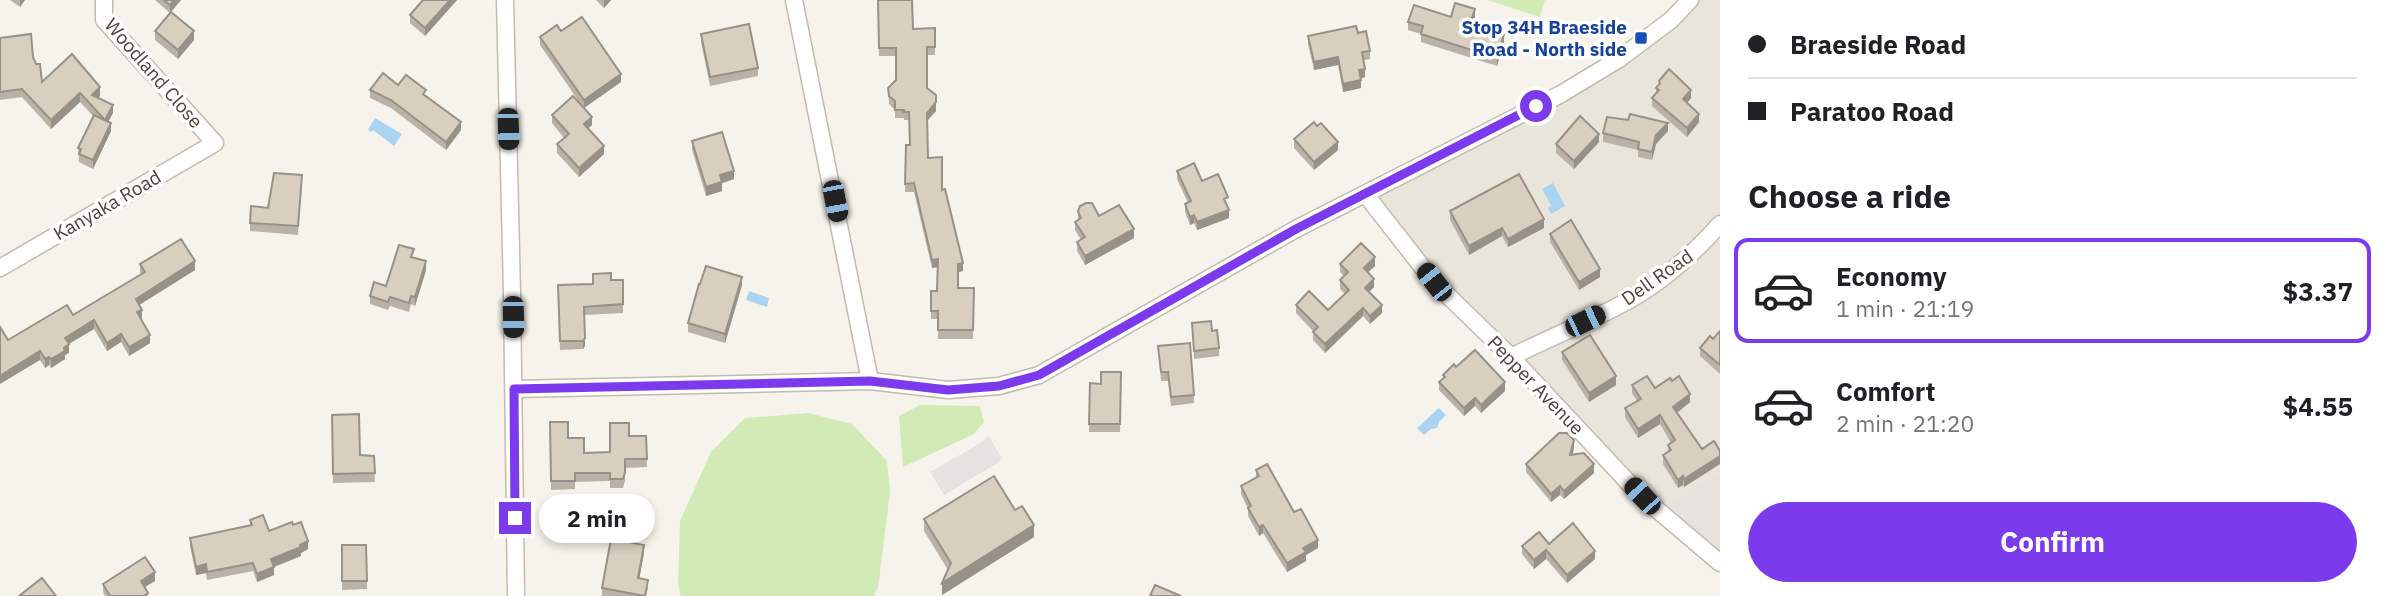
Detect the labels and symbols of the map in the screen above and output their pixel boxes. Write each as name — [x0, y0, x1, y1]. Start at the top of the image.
street label: Woodland Close — [100, 13, 208, 133]
place label: Stop 34H Braeside Road - North side — [1461, 15, 1627, 61]
marker: Stop 34H Braeside Road - North side — [1633, 30, 1649, 46]
route start — [1520, 90, 1552, 122]
car — [497, 108, 520, 150]
street label: Kanyaka Road — [49, 165, 165, 245]
car — [821, 178, 850, 224]
street label: Dell Road — [1617, 244, 1697, 310]
car — [1413, 259, 1456, 305]
car — [503, 296, 524, 338]
car — [1562, 302, 1609, 340]
street label: Pepper Avenue — [1483, 330, 1589, 440]
car — [1620, 473, 1665, 519]
callout: 2 min — [540, 494, 655, 542]
route end — [499, 502, 531, 534]

